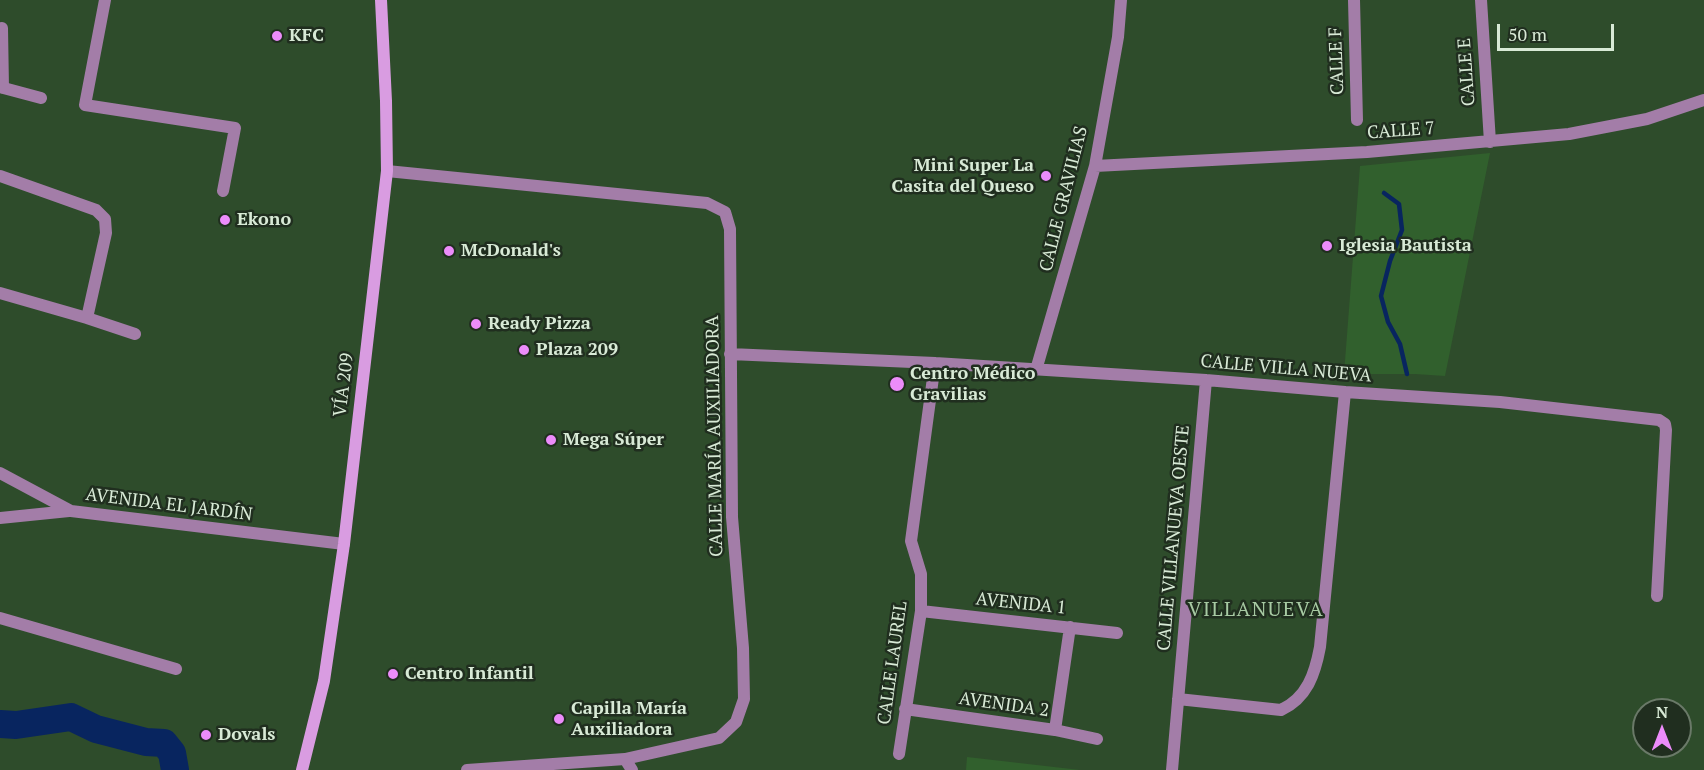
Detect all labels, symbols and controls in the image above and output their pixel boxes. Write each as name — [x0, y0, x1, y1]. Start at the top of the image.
scale bar — [1500, 12, 1617, 50]
text: 50 m — [1508, 22, 1547, 46]
place label: KFC — [289, 25, 324, 47]
street label: CALLE F — [1325, 27, 1349, 95]
marker: KFC — [270, 29, 284, 43]
street label: CALLE E — [1454, 37, 1480, 107]
street label: CALLE 7 — [1366, 118, 1436, 144]
street label: CALLE GRAVILIAS — [1035, 124, 1093, 274]
place label: Mini Super La Casita del Queso — [892, 155, 1034, 198]
marker: Mini Super La Casita del Queso — [1039, 169, 1053, 183]
place label: Ekono — [237, 209, 291, 231]
marker: Ekono — [218, 213, 232, 227]
place label: Iglesia Bautista — [1339, 235, 1472, 257]
marker: Iglesia Bautista — [1320, 239, 1334, 253]
place label: McDonald's — [461, 240, 561, 262]
marker: McDonald's — [442, 244, 456, 258]
place label: Ready Pizza — [488, 313, 591, 335]
street label: CALLE MARÍA AUXILIADORA — [702, 315, 728, 557]
marker: Ready Pizza — [469, 317, 483, 331]
place label: Plaza 209 — [536, 339, 618, 361]
marker: Plaza 209 — [517, 343, 531, 357]
street label: CALLE VILLA NUEVA — [1200, 351, 1372, 387]
street label: VÍA 209 — [329, 352, 359, 418]
place label: Centro Médico Gravilias — [910, 363, 1035, 406]
marker: Centro Médico Gravilias — [888, 375, 906, 393]
street label: CALLE VILLANUEVA OESTE — [1153, 424, 1195, 652]
place label: Mega Súper — [563, 429, 664, 451]
marker: Mega Súper — [544, 433, 558, 447]
street label: AVENIDA EL JARDÍN — [84, 484, 254, 526]
street label: AVENIDA 1 — [975, 589, 1067, 619]
district label: VILLANUEVA — [1188, 598, 1324, 622]
street label: CALLE LAUREL — [874, 600, 912, 726]
place label: Centro Infantil — [405, 663, 534, 685]
marker: Centro Infantil — [386, 667, 400, 681]
street label: AVENIDA 2 — [958, 688, 1050, 722]
place label: Capilla María Auxiliadora — [571, 698, 687, 740]
north arrow — [1632, 698, 1692, 758]
text: N — [1656, 701, 1668, 723]
marker: Capilla María Auxiliadora — [552, 712, 566, 726]
place label: Dovals — [218, 724, 276, 746]
marker: Dovals — [199, 728, 213, 742]

